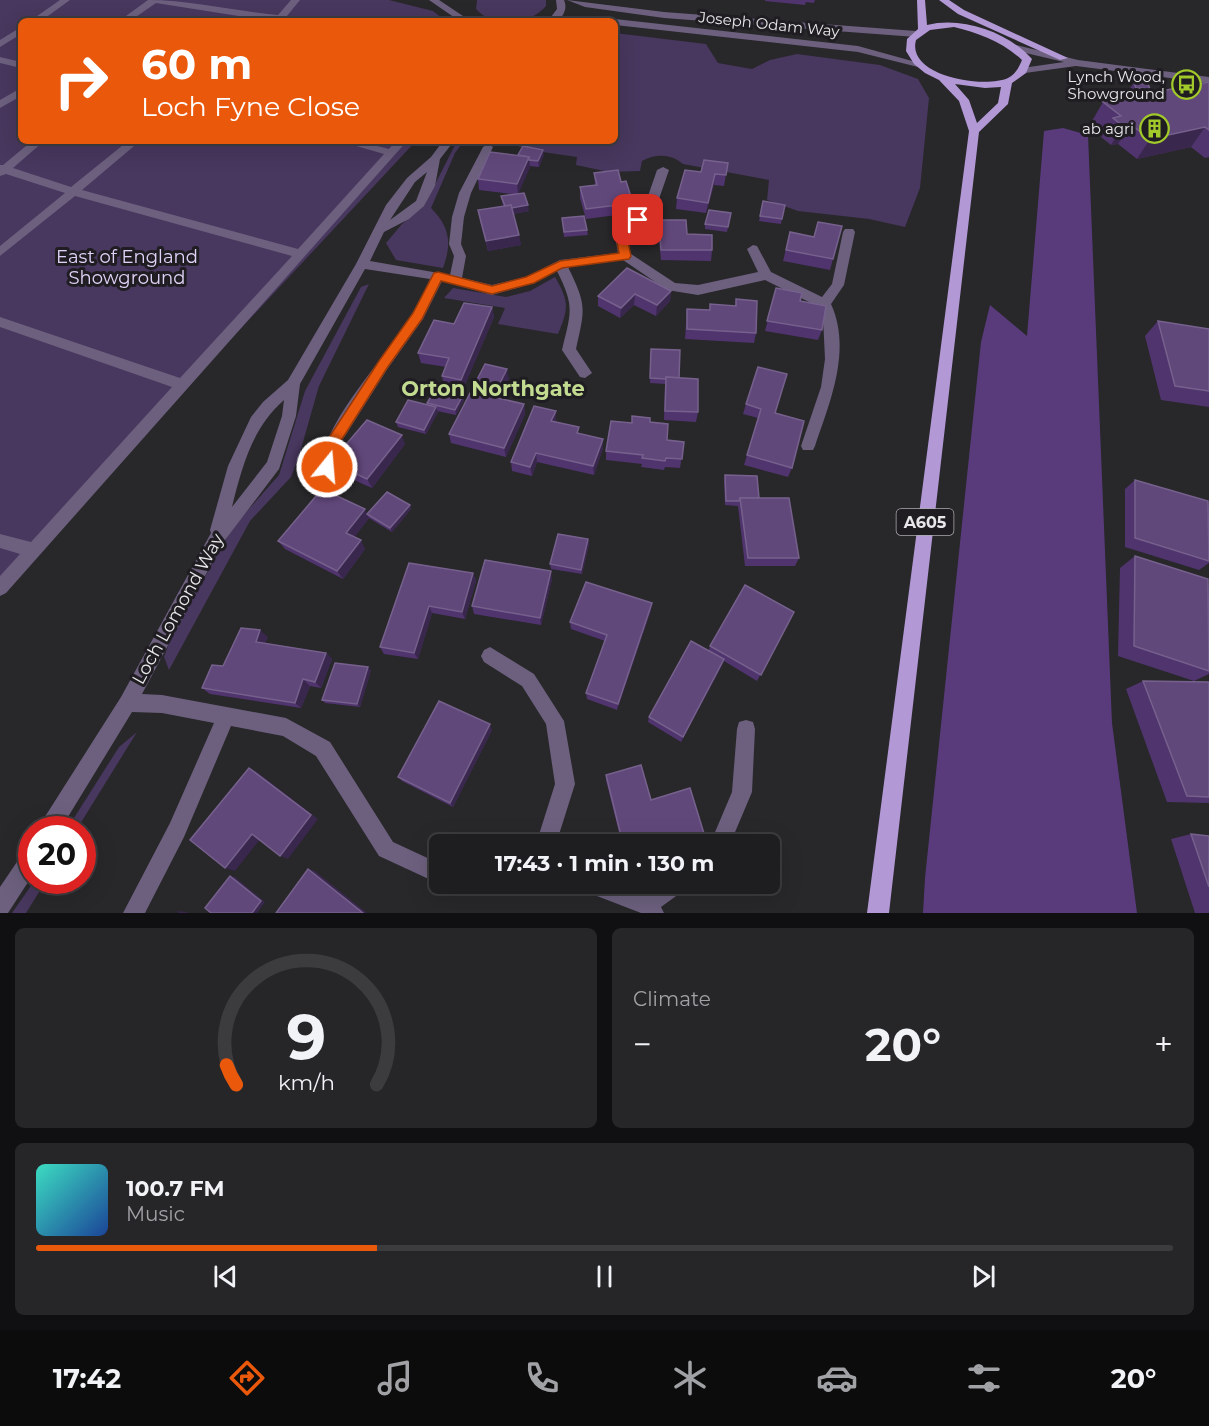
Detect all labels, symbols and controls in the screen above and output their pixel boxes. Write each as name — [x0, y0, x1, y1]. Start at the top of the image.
street label: Joseph Odam Way — [697, 7, 841, 41]
text: 60 m — [141, 38, 252, 90]
icon: right — [42, 42, 120, 120]
place label: Lynch Wood, Showground — [1067, 67, 1165, 103]
bus stop icon: Lynch Wood, Showground — [1170, 69, 1202, 101]
text: Loch Fyne Close — [141, 90, 360, 123]
building icon: ab agri — [1139, 112, 1171, 144]
place label: ab agri — [1082, 119, 1134, 138]
pin — [612, 194, 663, 245]
icon: arrive — [621, 203, 654, 236]
park label: East of England Showground — [56, 246, 198, 289]
district label: Orton Northgate — [401, 376, 585, 401]
position arrow — [295, 435, 359, 499]
road number: A605 — [896, 509, 954, 535]
street label: Loch Lomond Way — [127, 530, 229, 688]
speed limit sign: 20 — [18, 816, 96, 894]
text: 17:43 · 1 min · 130 m — [495, 850, 714, 877]
text: Climate — [633, 987, 711, 1011]
text: 9 — [286, 999, 326, 1075]
text: 20° — [865, 1017, 941, 1072]
text: − — [633, 1024, 652, 1064]
text: + — [1154, 1024, 1173, 1064]
text: km/h — [277, 1069, 335, 1095]
text: 100.7 FM — [126, 1175, 225, 1202]
text: Music — [126, 1202, 185, 1226]
icon: previous — [209, 1260, 242, 1293]
icon: pause — [588, 1260, 621, 1293]
icon: next — [967, 1260, 1000, 1293]
icon: directions — [226, 1357, 268, 1399]
icon: music — [374, 1357, 416, 1399]
icon: phone — [521, 1357, 563, 1399]
icon: climate — [669, 1357, 711, 1399]
icon: car — [816, 1357, 858, 1399]
icon: filters — [963, 1357, 1005, 1399]
text: 17:42 — [53, 1362, 121, 1395]
text: 20° — [1111, 1362, 1156, 1395]

